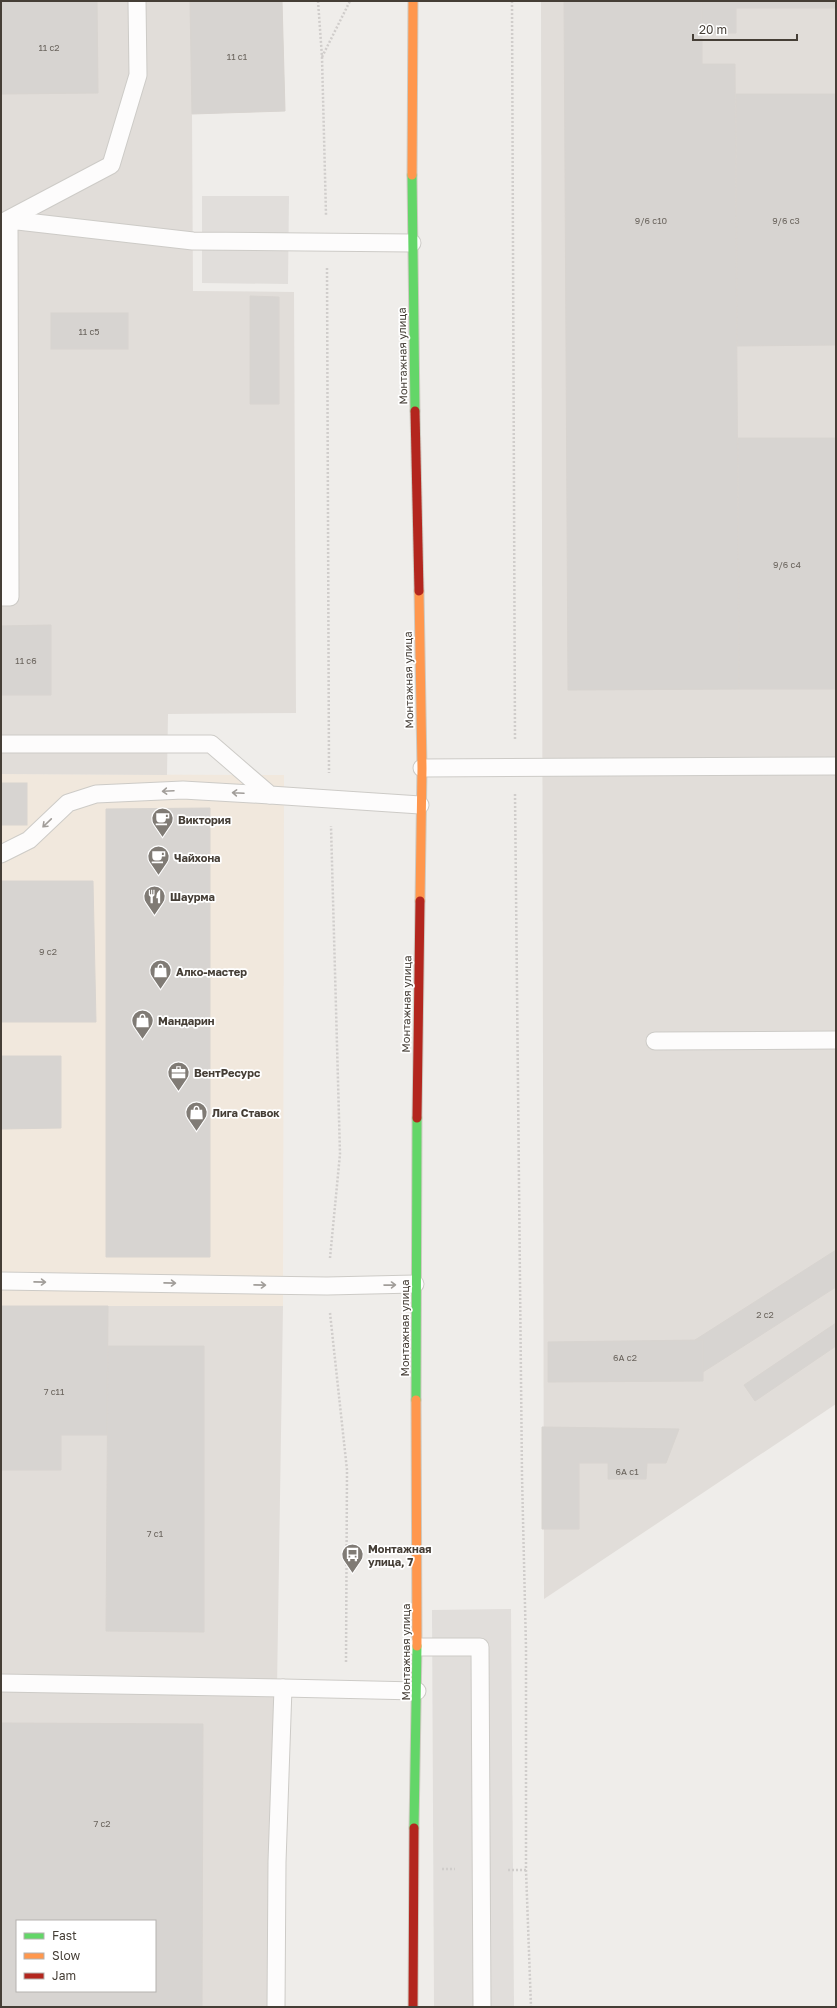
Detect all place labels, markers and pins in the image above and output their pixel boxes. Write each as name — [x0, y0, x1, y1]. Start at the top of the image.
cafe icon: Виктория — [150, 806, 176, 839]
place label: Виктория — [178, 813, 231, 826]
cafe icon: Чайхона — [146, 844, 172, 877]
place label: Чайхона — [174, 851, 220, 864]
restaurant icon: Шаурма — [141, 883, 167, 916]
place label: Шаурма — [170, 890, 215, 903]
shop icon: Алко-мастер — [147, 958, 173, 991]
place label: Алко-мастер — [176, 965, 247, 978]
shop icon: Мандарин — [129, 1007, 155, 1040]
place label: Мандарин — [158, 1014, 215, 1027]
office icon: ВентРесурс — [165, 1059, 191, 1092]
place label: ВентРесурс — [194, 1066, 261, 1079]
shop icon: Лига Ставок — [184, 1099, 210, 1132]
place label: Лига Ставок — [212, 1106, 280, 1119]
bus stop icon: Монтажная улица, 7 — [340, 1541, 366, 1574]
place label: Монтажная улица, 7 — [368, 1542, 431, 1568]

